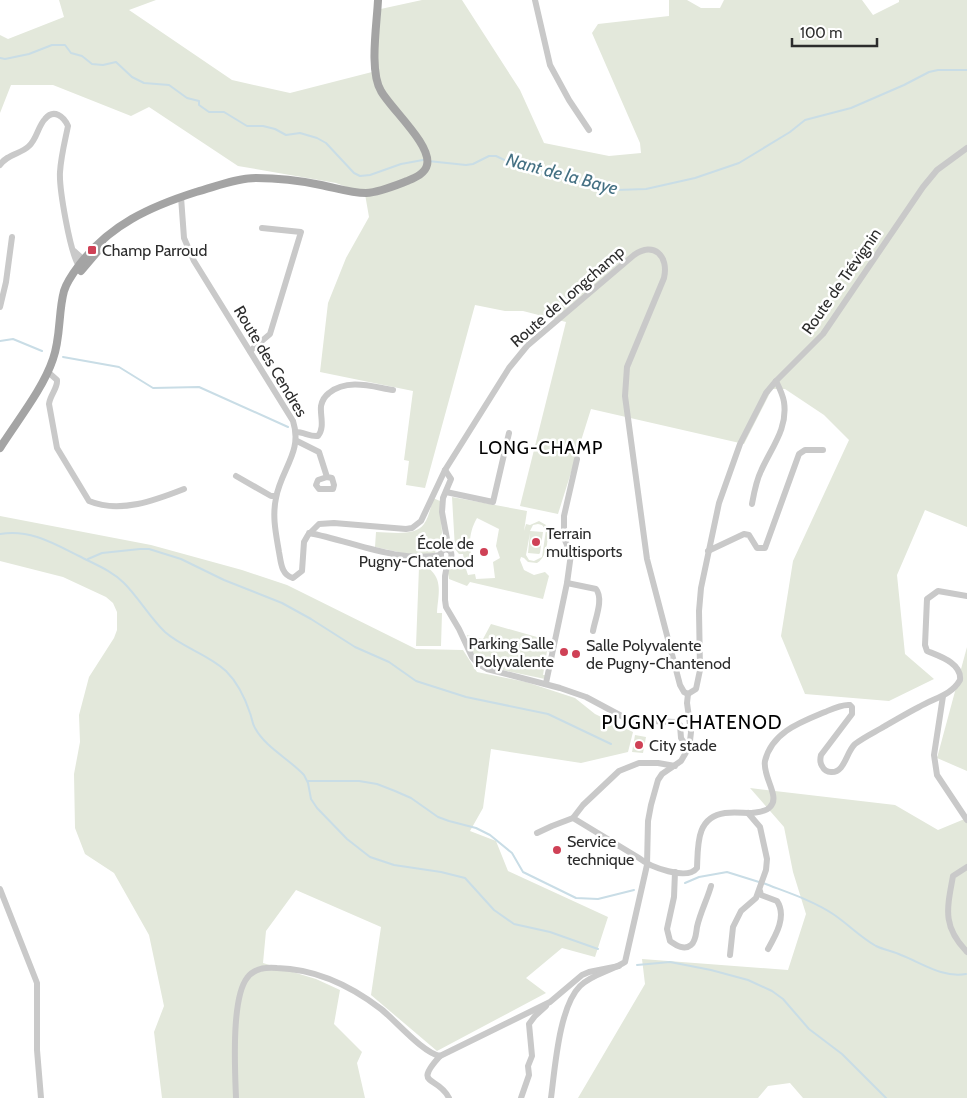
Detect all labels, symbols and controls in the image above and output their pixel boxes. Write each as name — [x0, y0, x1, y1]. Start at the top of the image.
scale bar — [792, 15, 877, 47]
text: 100 m — [800, 24, 842, 42]
water label: Nant de la Baye — [504, 149, 620, 199]
street label: Route de Trévignin — [798, 225, 885, 338]
place label: Champ Parroud — [102, 241, 207, 260]
street label: Route de Longchamp — [507, 242, 628, 351]
marker: Champ Parroud — [86, 244, 98, 256]
street label: Route des Cendres — [230, 302, 311, 421]
district label: LONG-CHAMP — [479, 437, 603, 459]
place label: Terrain multisports — [546, 524, 623, 561]
place label: École de Pugny-Chatenod — [359, 534, 474, 571]
marker: Terrain multisports — [530, 536, 542, 548]
marker: École de Pugny-Chatenod — [478, 546, 490, 558]
place label: Parking Salle Polyvalente — [469, 634, 554, 671]
place label: Salle Polyvalente de Pugny-Chantenod — [586, 636, 731, 673]
marker: Parking Salle Polyvalente — [558, 646, 570, 658]
marker: Salle Polyvalente de Pugny-Chantenod — [570, 648, 582, 660]
district label: PUGNY-CHATENOD — [601, 711, 783, 734]
place label: City stade — [649, 736, 717, 755]
marker: City stade — [633, 739, 645, 751]
place label: Service technique — [567, 832, 634, 869]
marker: Service technique — [551, 844, 563, 856]

